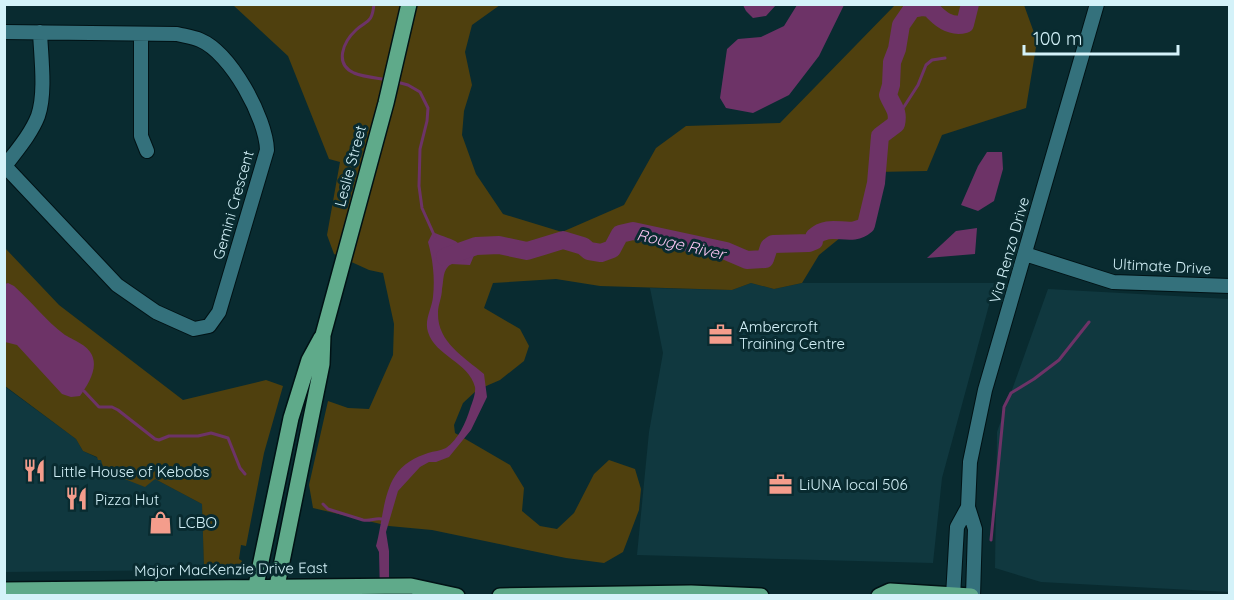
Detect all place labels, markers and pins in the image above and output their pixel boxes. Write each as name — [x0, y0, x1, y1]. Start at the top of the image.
place label: Ambercroft Training Centre — [739, 317, 845, 353]
office icon: Ambercroft Training Centre — [708, 322, 734, 348]
restaurant icon: Little House of Kebobs — [22, 458, 48, 484]
place label: Little House of Kebobs — [53, 462, 209, 481]
office icon: LiUNA local 506 — [768, 471, 794, 497]
place label: LiUNA local 506 — [799, 475, 908, 494]
restaurant icon: Pizza Hut — [64, 486, 90, 512]
place label: Pizza Hut — [95, 490, 159, 509]
shop icon: LCBO — [147, 509, 173, 535]
place label: LCBO — [178, 513, 217, 532]

